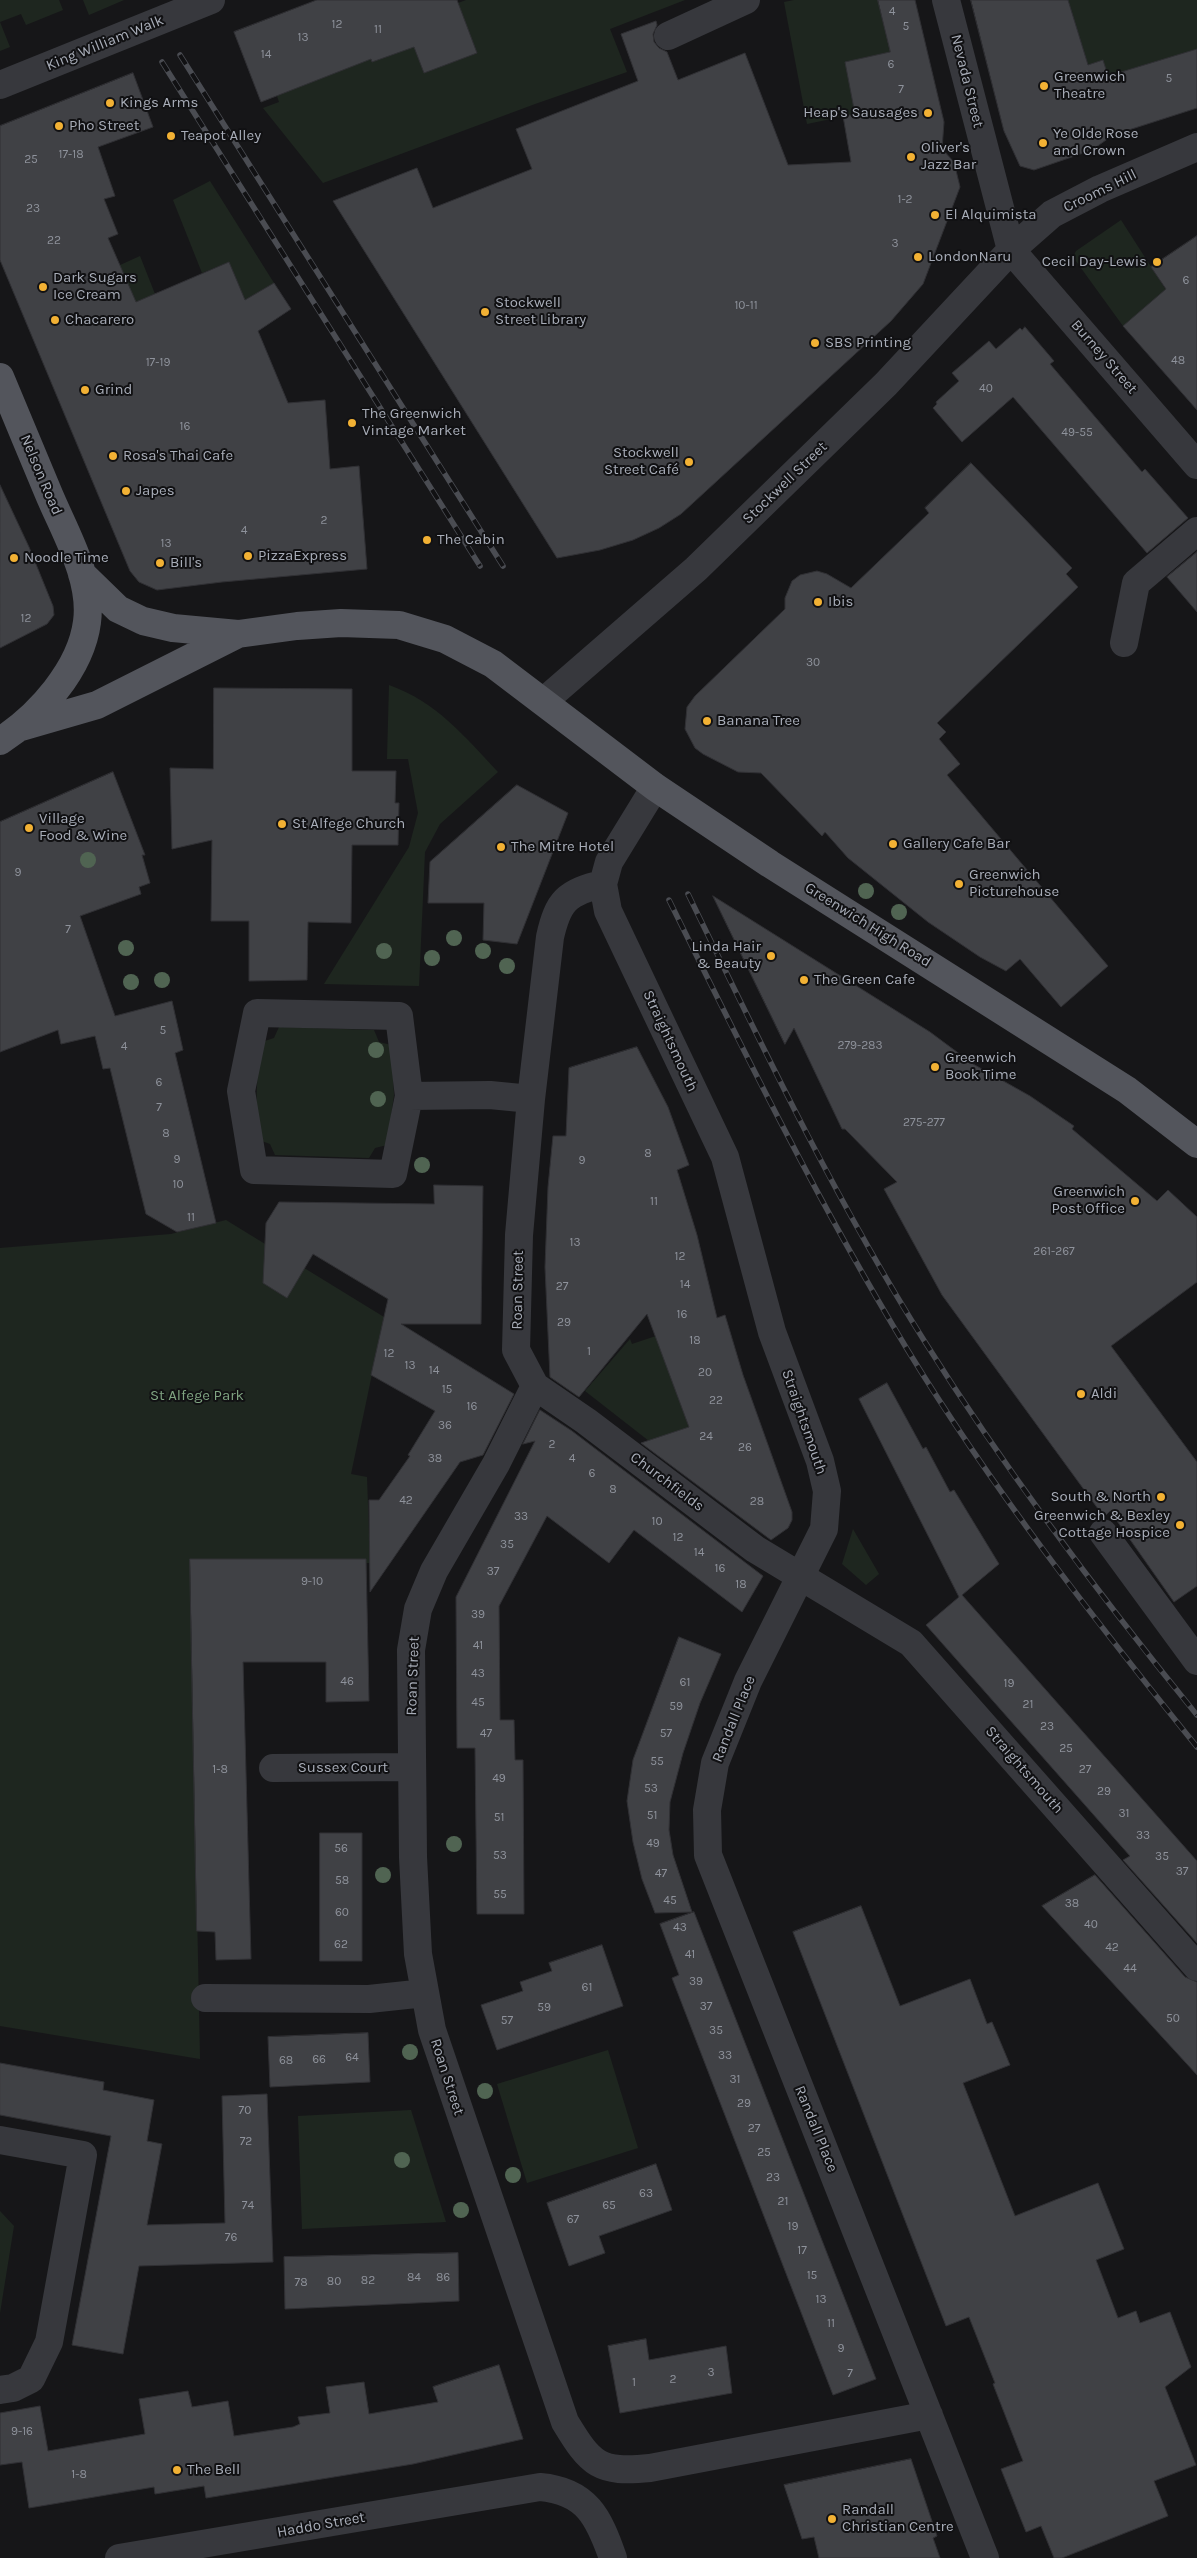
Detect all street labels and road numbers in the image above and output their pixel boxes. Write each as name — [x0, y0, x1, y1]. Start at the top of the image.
street label: King William Walk — [44, 11, 166, 75]
street label: Nevada Street — [947, 32, 987, 130]
street label: Crooms Hill — [1060, 166, 1140, 216]
street label: Burney Street — [1067, 316, 1141, 398]
street label: Nelson Road — [16, 432, 66, 518]
street label: Stockwell Street — [739, 438, 831, 528]
street label: Greenwich High Road — [802, 879, 934, 971]
street label: Straightsmouth — [639, 987, 701, 1095]
street label: Roan Street — [508, 1250, 528, 1330]
street label: Straightsmouth — [778, 1367, 830, 1477]
street label: Churchfields — [627, 1448, 707, 1516]
street label: Roan Street — [403, 1636, 423, 1716]
street label: Randall Place — [708, 1673, 760, 1765]
street label: Straightsmouth — [981, 1723, 1067, 1817]
street label: Sussex Court — [298, 1759, 388, 1777]
street label: Roan Street — [426, 2036, 468, 2118]
street label: Randall Place — [790, 2083, 842, 2175]
street label: Haddo Street — [276, 2508, 366, 2542]

